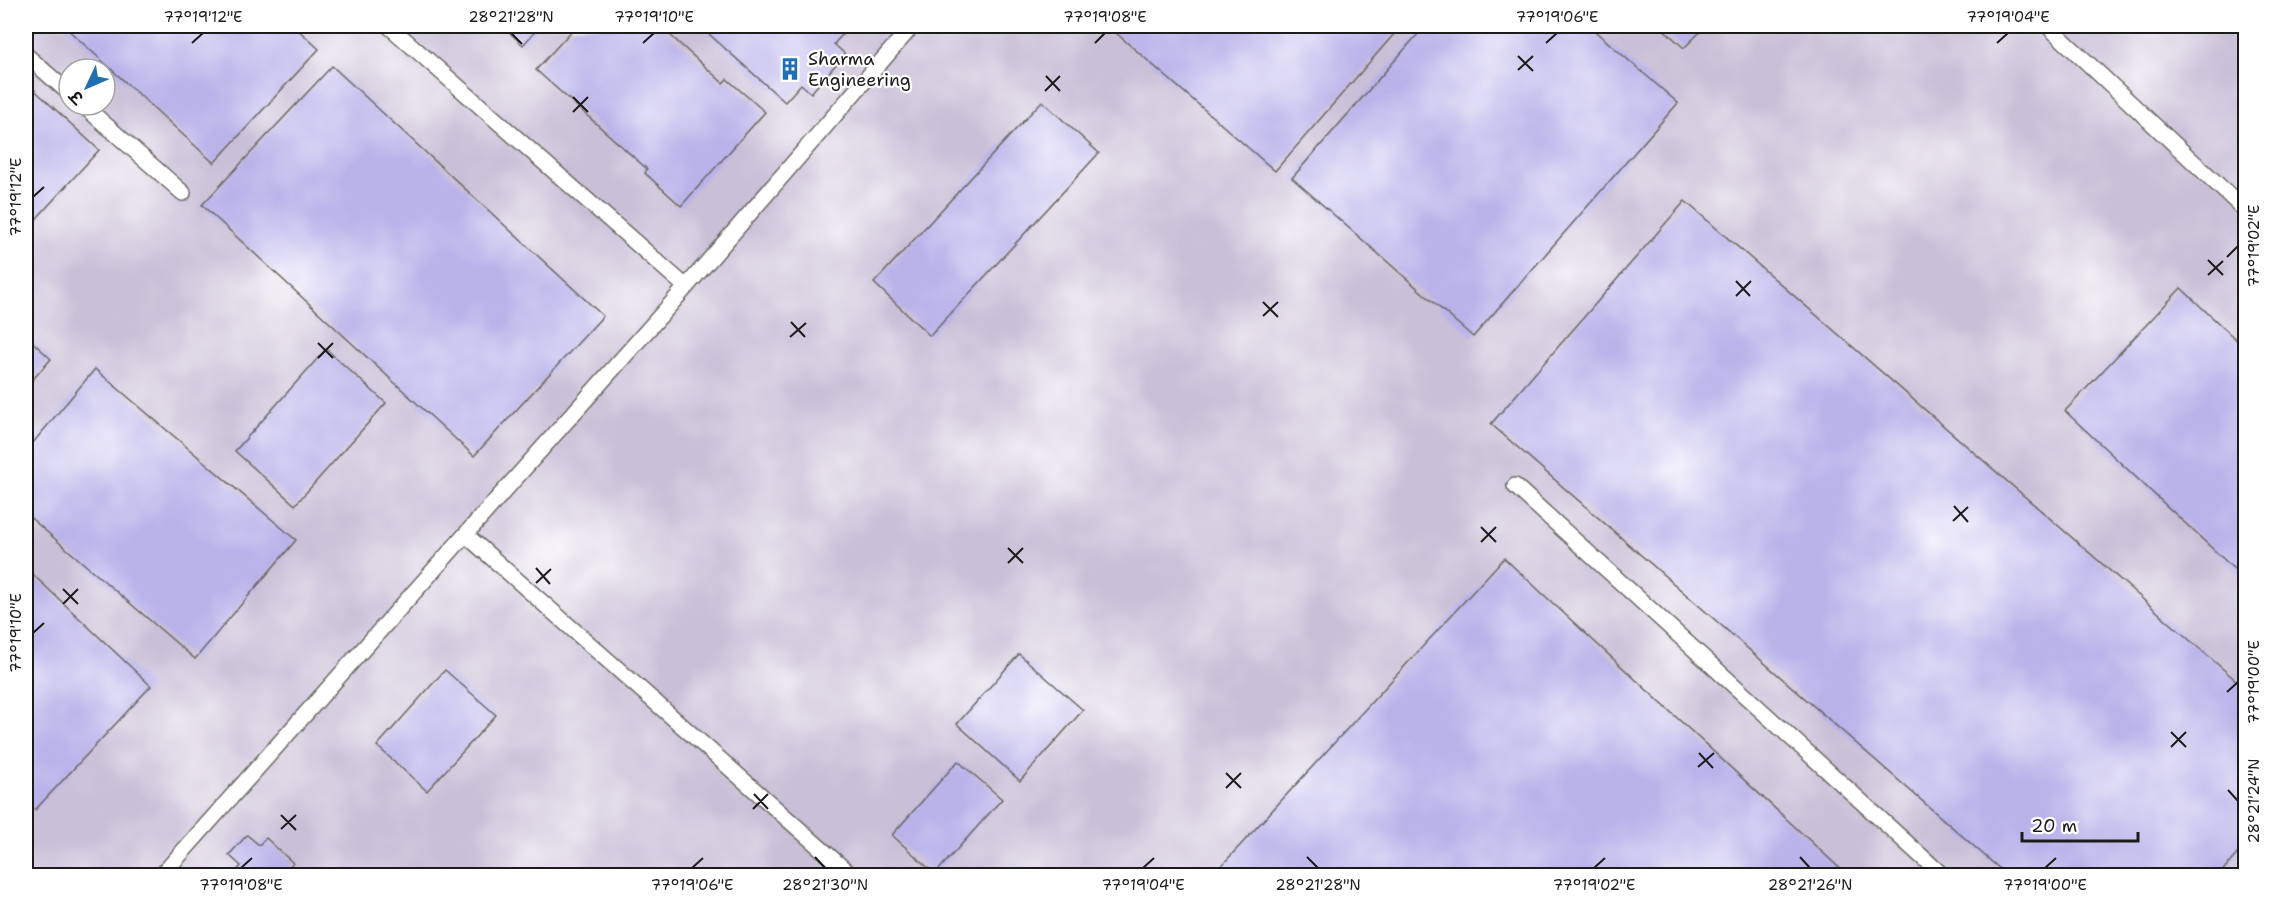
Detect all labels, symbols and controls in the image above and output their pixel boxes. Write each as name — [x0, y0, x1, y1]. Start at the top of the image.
text: 77°19'12"E — [163, 7, 243, 27]
text: 28°21'28"N — [468, 7, 554, 27]
text: 77°19'10"E — [614, 7, 694, 27]
text: 77°19'08"E — [1063, 7, 1147, 27]
text: 77°19'06"E — [1516, 7, 1598, 27]
text: 77°19'04"E — [1966, 7, 2050, 27]
place label: Sharma Engineering — [808, 47, 911, 92]
building icon: Sharma Engineering — [777, 56, 803, 82]
north arrow — [57, 57, 117, 117]
text: उ — [64, 85, 89, 110]
text: 77°19'12"E — [6, 157, 26, 237]
text: 77°19'02"E — [2244, 205, 2264, 287]
text: 77°19'10"E — [6, 593, 26, 673]
text: 77°19'00"E — [2244, 640, 2264, 724]
text: 28°21'24"N — [2244, 758, 2264, 844]
scale bar — [2022, 805, 2138, 843]
text: 20 m — [2031, 814, 2077, 838]
text: 77°19'08"E — [199, 875, 283, 895]
text: 77°19'06"E — [651, 875, 733, 895]
text: 28°21'30"N — [782, 875, 868, 895]
text: 77°19'04"E — [1101, 875, 1185, 895]
text: 28°21'28"N — [1275, 875, 1361, 895]
text: 77°19'02"E — [1553, 875, 1635, 895]
text: 28°21'26"N — [1768, 875, 1852, 895]
text: 77°19'00"E — [2003, 875, 2087, 895]

